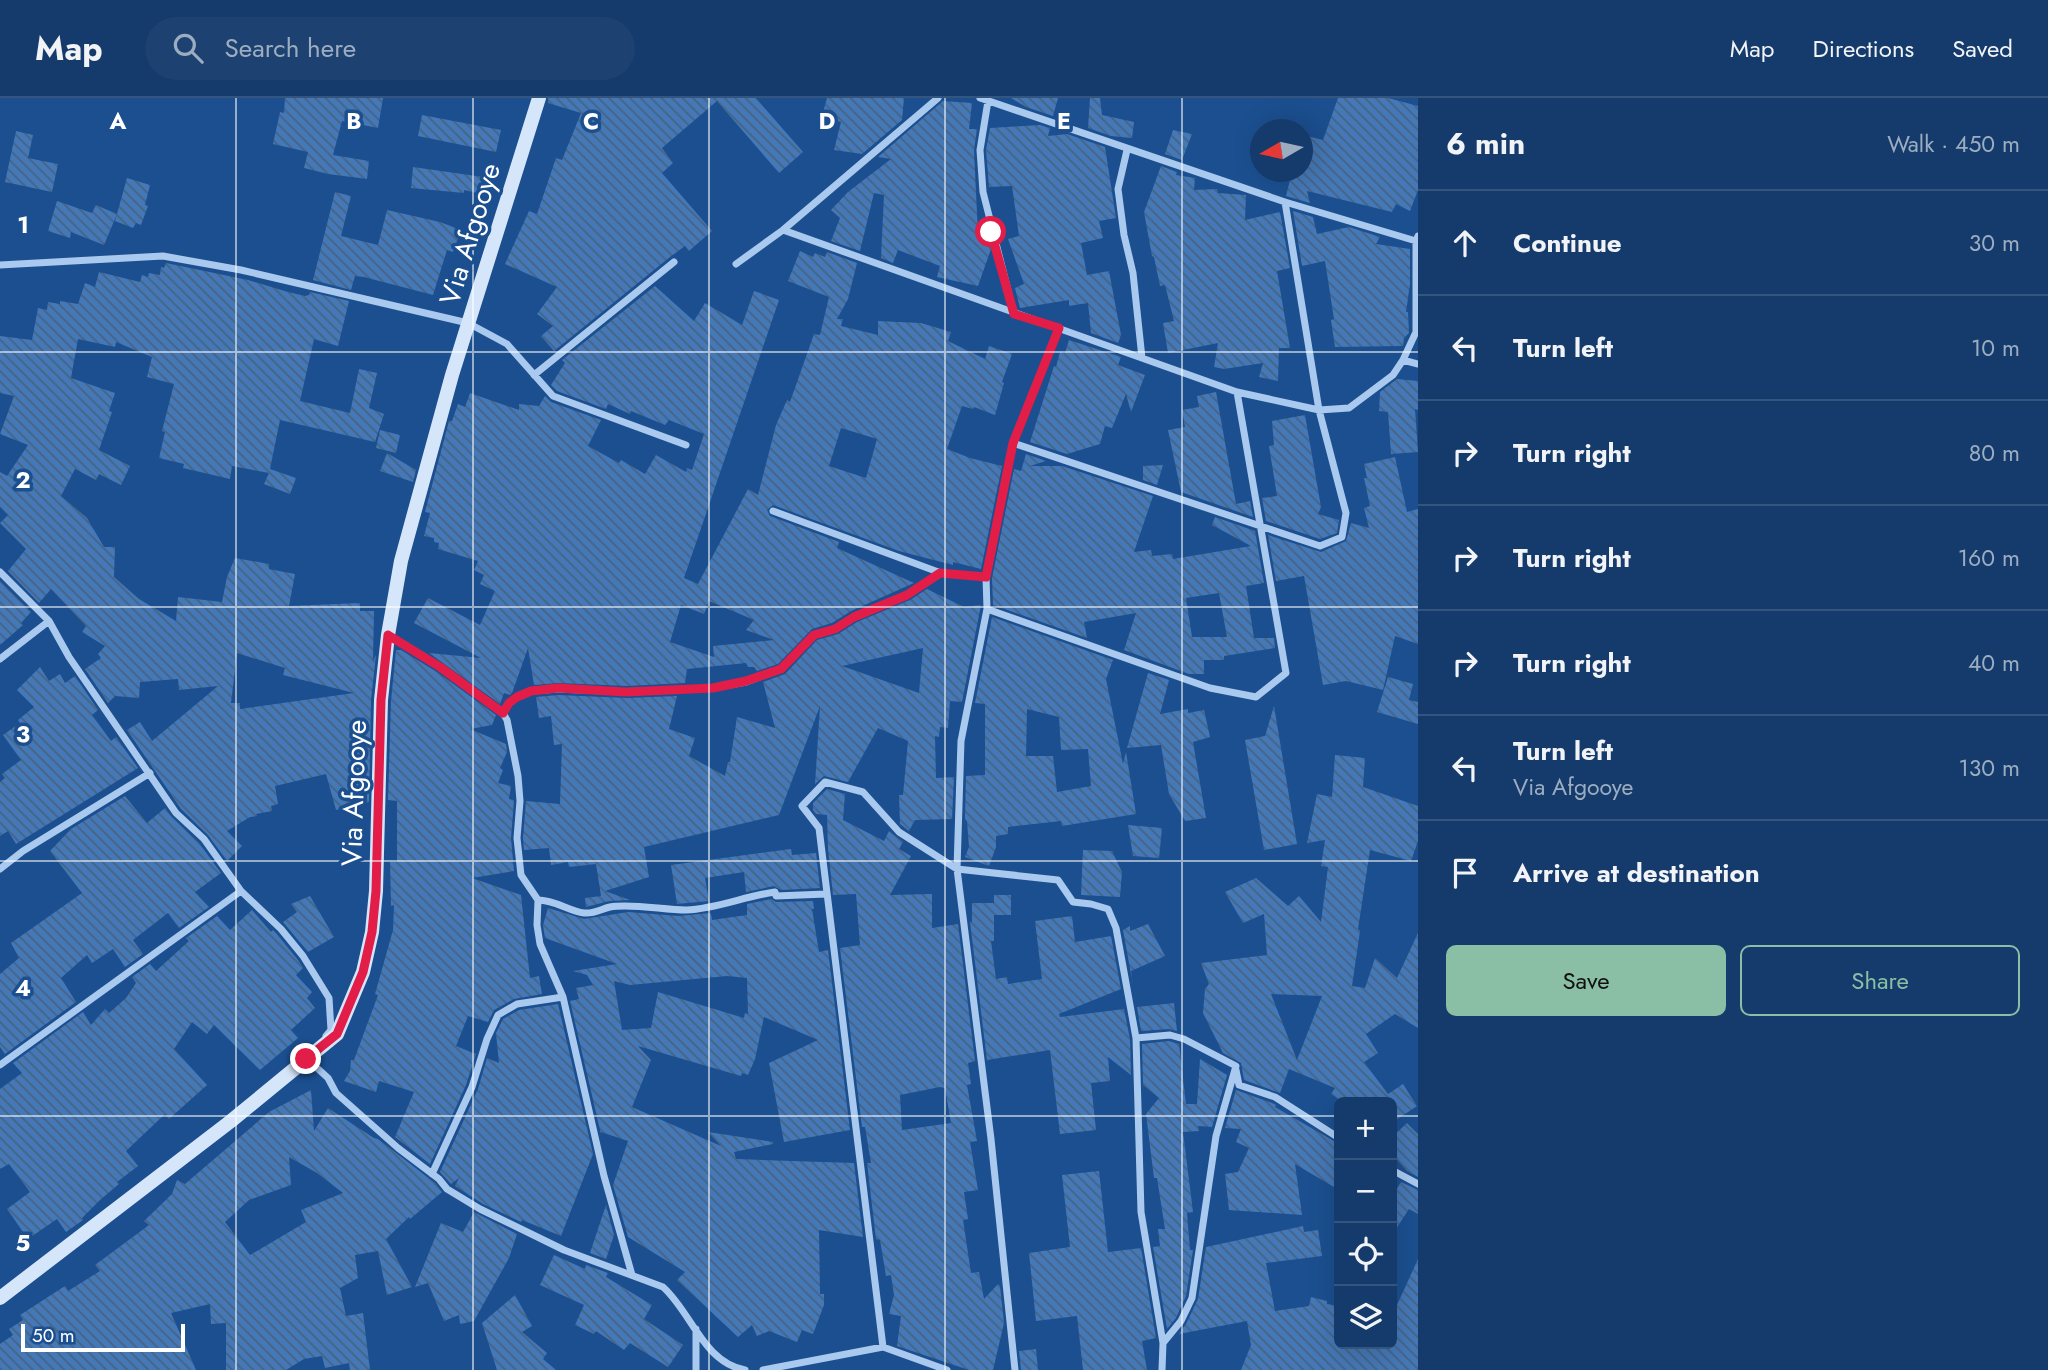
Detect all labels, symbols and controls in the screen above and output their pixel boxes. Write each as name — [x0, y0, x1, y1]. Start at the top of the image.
search box — [145, 17, 635, 80]
text: Map — [35, 25, 103, 72]
icon: search — [169, 29, 207, 67]
text: Search here — [225, 29, 356, 67]
text: Map — [1730, 31, 1775, 66]
text: Directions — [1813, 31, 1914, 66]
text: Saved — [1952, 31, 2013, 66]
text: A — [109, 104, 127, 138]
text: B — [346, 104, 362, 138]
text: C — [583, 104, 599, 138]
text: D — [819, 104, 836, 138]
text: E — [1057, 104, 1071, 138]
north arrow — [1250, 119, 1313, 182]
text: 6 min — [1446, 122, 1525, 165]
text: Walk · 450 m — [1887, 127, 2020, 161]
street label: Via Afgooye — [429, 158, 511, 310]
text: 1 — [17, 208, 29, 242]
route start — [975, 216, 1006, 247]
icon: ahead — [1446, 224, 1484, 262]
text: Continue — [1513, 224, 1622, 262]
text: 30 m — [1969, 226, 2020, 260]
icon: left — [1446, 329, 1484, 367]
text: Turn left — [1513, 329, 1613, 367]
text: 10 m — [1971, 331, 2020, 365]
icon: right — [1446, 434, 1484, 472]
text: Turn right — [1513, 434, 1631, 472]
text: 80 m — [1969, 436, 2020, 470]
text: 2 — [15, 463, 31, 497]
icon: right — [1446, 539, 1484, 577]
text: Turn right — [1513, 539, 1631, 577]
text: 160 m — [1958, 541, 2020, 575]
icon: right — [1446, 644, 1484, 682]
text: Turn right — [1513, 644, 1631, 682]
text: 40 m — [1968, 646, 2020, 680]
text: 3 — [16, 717, 30, 751]
street label: Via Afgooye — [331, 719, 377, 867]
text: Turn left — [1513, 732, 1613, 770]
icon: left — [1446, 749, 1484, 787]
text: 130 m — [1958, 751, 2020, 785]
text: Via Afgooye — [1513, 770, 1633, 804]
icon: arrive — [1446, 854, 1484, 892]
text: Arrive at destination — [1513, 854, 1760, 892]
button: Save — [1446, 945, 1726, 1016]
button: Share — [1740, 945, 2020, 1016]
text: 4 — [15, 971, 31, 1005]
route end — [290, 1043, 321, 1074]
map controls — [1334, 1097, 1397, 1349]
button: + — [1334, 1097, 1397, 1160]
button: − — [1334, 1160, 1397, 1223]
button: locate — [1334, 1223, 1397, 1286]
text: 5 — [16, 1226, 30, 1260]
button: layers — [1334, 1286, 1397, 1349]
scale bar — [21, 1321, 186, 1353]
text: 50 m — [32, 1322, 75, 1349]

